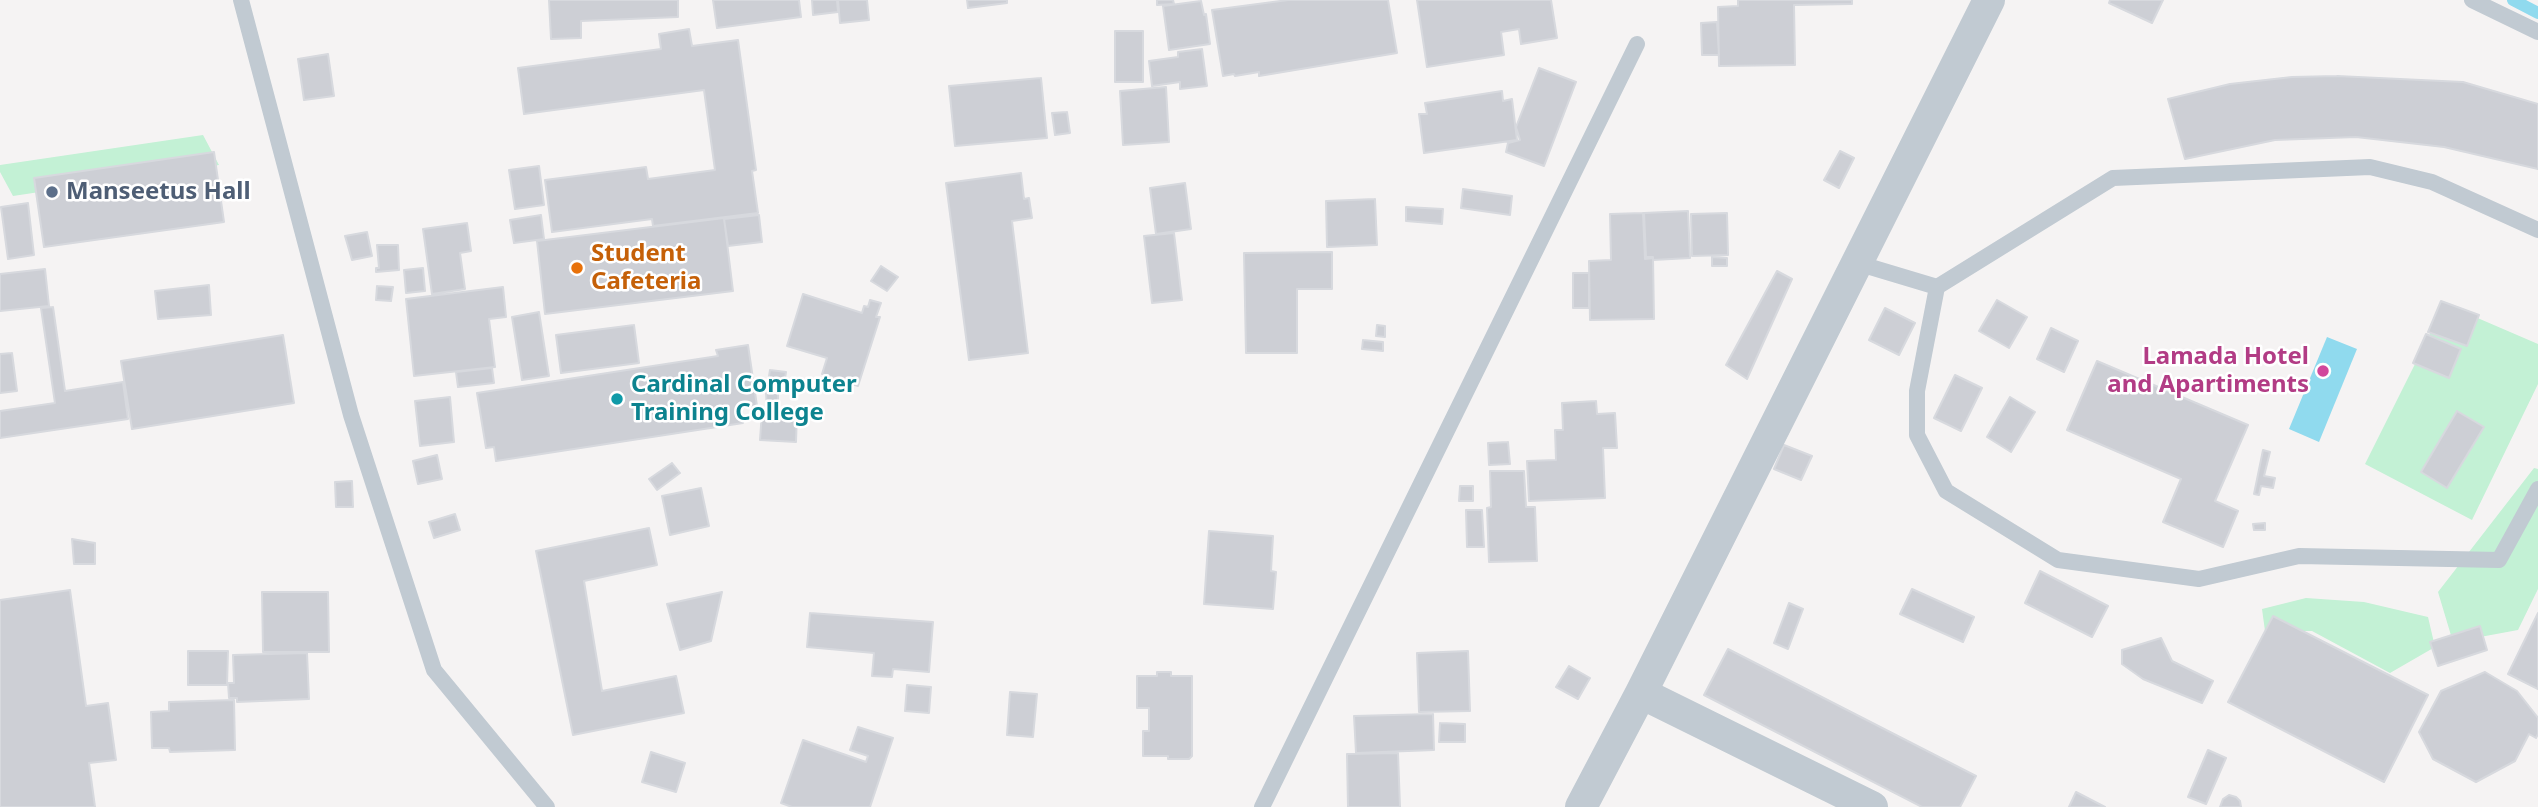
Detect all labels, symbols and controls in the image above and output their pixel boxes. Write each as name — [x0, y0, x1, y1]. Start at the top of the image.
place label: Manseetus Hall — [66, 178, 251, 206]
marker: Manseetus Hall — [44, 184, 60, 200]
place label: Student Cafeteria — [591, 240, 701, 296]
marker: Student Cafeteria — [569, 260, 585, 276]
place label: Lamada Hotel and Apartiments — [2107, 343, 2309, 399]
marker: Lamada Hotel and Apartiments — [2315, 363, 2331, 379]
place label: Cardinal Computer Training College — [631, 371, 857, 427]
marker: Cardinal Computer Training College — [609, 391, 625, 407]

